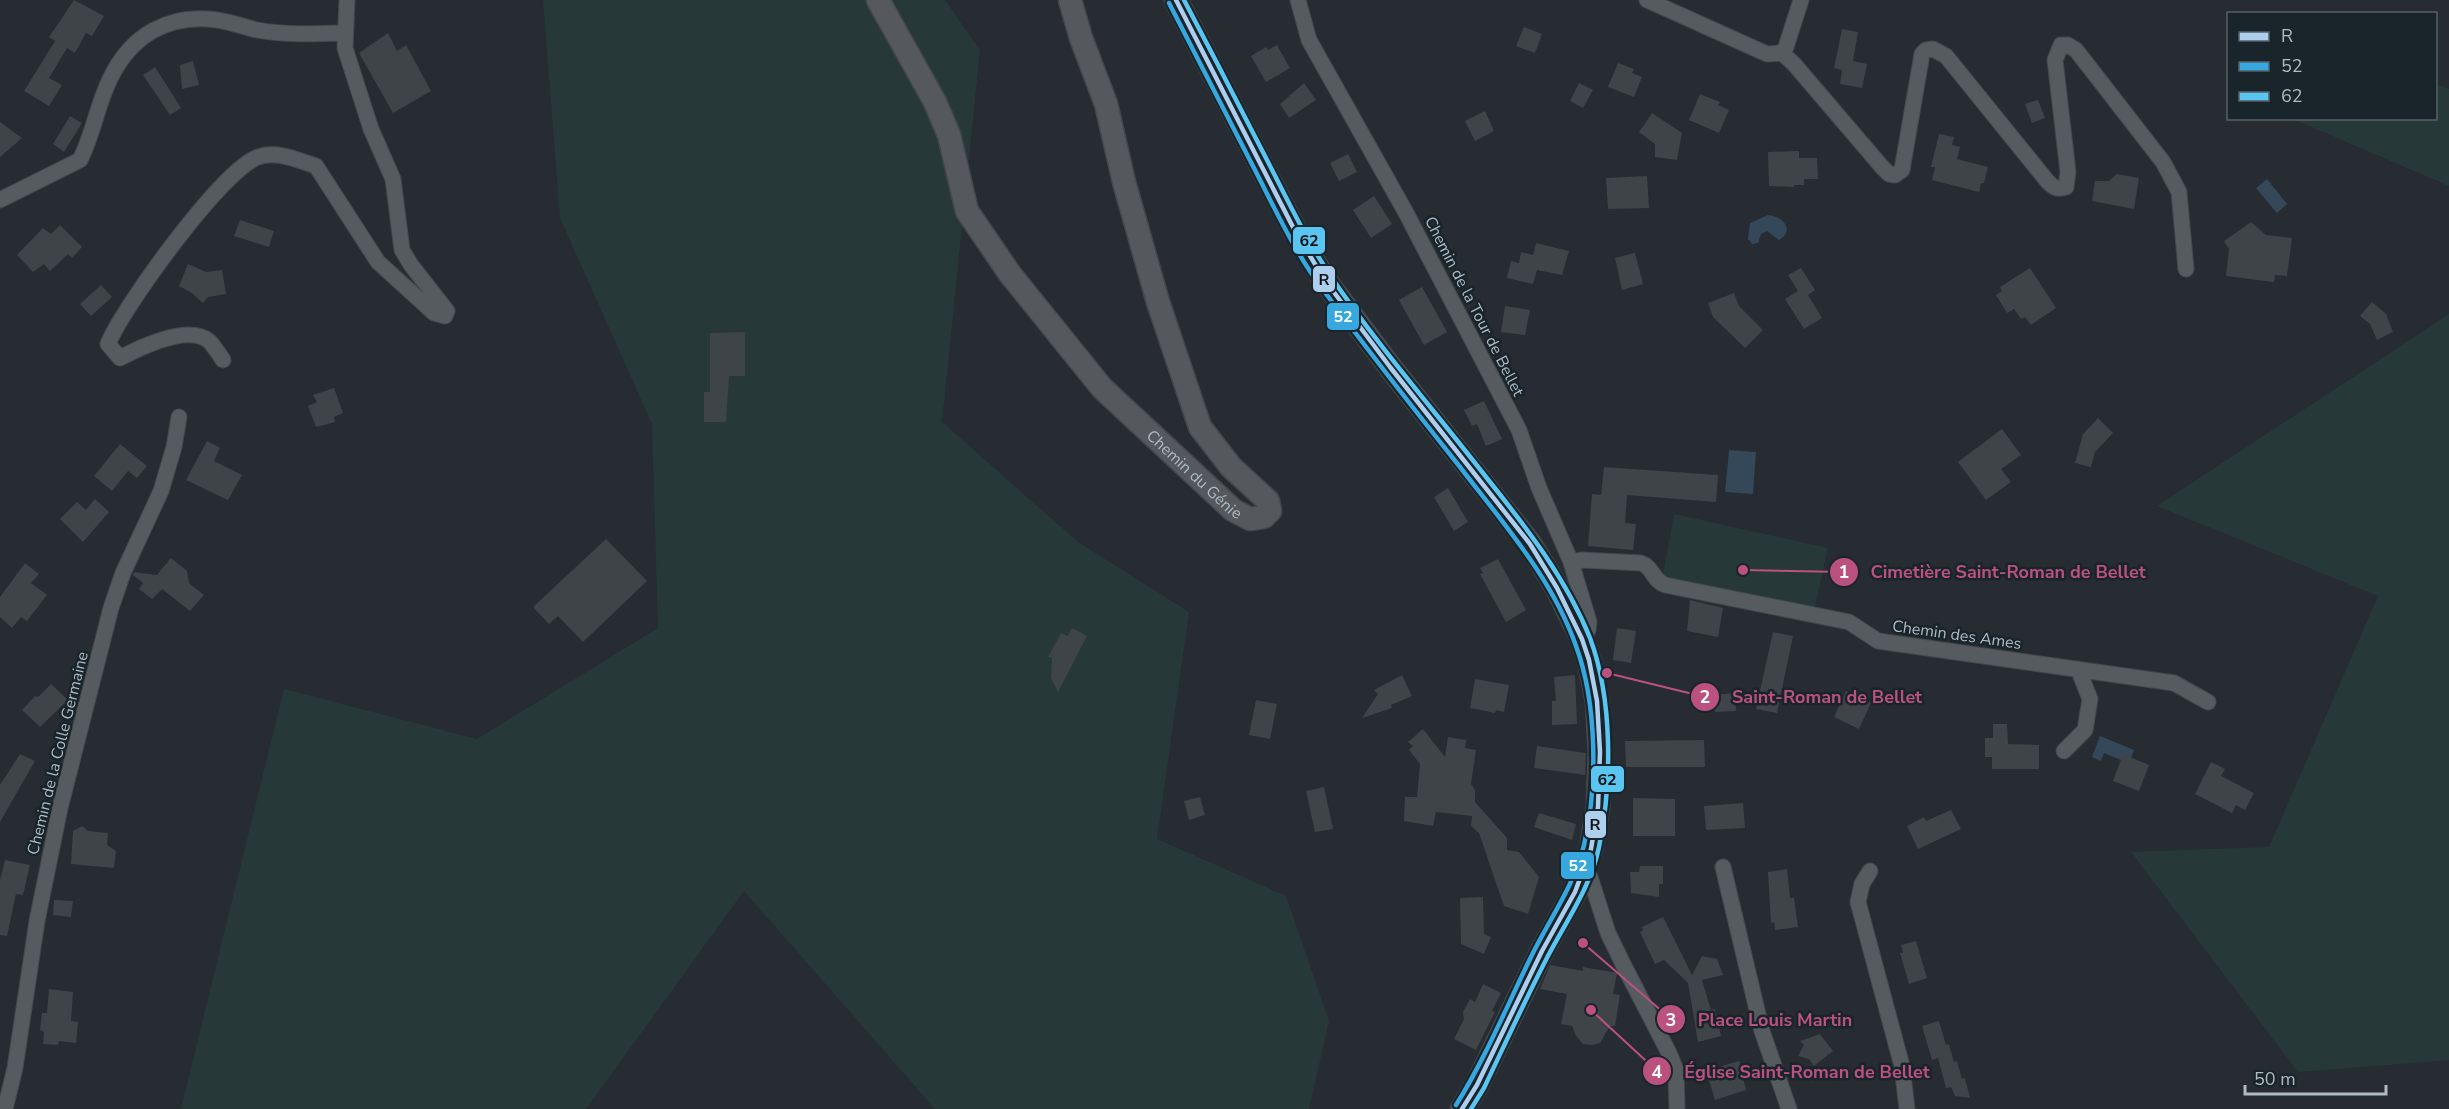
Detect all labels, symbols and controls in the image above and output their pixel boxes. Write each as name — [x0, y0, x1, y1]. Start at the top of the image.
legend — [2227, 12, 2437, 120]
text: R — [2281, 24, 2293, 48]
text: 52 — [2281, 54, 2303, 78]
text: 62 — [2281, 84, 2303, 108]
street label: Chemin de la Tour de Bellet — [1419, 213, 1529, 401]
line badge: 62 — [1292, 226, 1326, 255]
text: 62 — [1299, 230, 1319, 252]
line badge: R — [1312, 265, 1336, 293]
text: R — [1319, 269, 1330, 291]
line badge: 52 — [1326, 302, 1360, 331]
text: 52 — [1333, 306, 1353, 328]
street label: Chemin du Génie — [1141, 425, 1246, 525]
callout: Cimetière Saint-Roman de Bellet — [1829, 554, 2158, 590]
text: 1 — [1839, 560, 1849, 584]
text: Cimetière Saint-Roman de Bellet — [1870, 560, 2146, 584]
street label: Chemin des Ames — [1891, 615, 2023, 655]
street label: Chemin de la Colle Germaine — [22, 649, 94, 857]
callout: Saint-Roman de Bellet — [1690, 679, 1934, 715]
text: 2 — [1700, 685, 1710, 709]
text: Saint-Roman de Bellet — [1732, 685, 1922, 709]
line badge: 62 — [1590, 765, 1625, 793]
text: 62 — [1597, 769, 1617, 791]
line badge: R — [1584, 810, 1607, 839]
text: R — [1590, 814, 1601, 836]
line badge: 52 — [1560, 851, 1595, 880]
text: 52 — [1568, 855, 1588, 877]
callout: Place Louis Martin — [1656, 1001, 1864, 1037]
text: 3 — [1666, 1008, 1676, 1032]
text: Place Louis Martin — [1698, 1008, 1852, 1032]
callout: Église Saint-Roman de Bellet — [1642, 1053, 1941, 1089]
scale bar — [2245, 1058, 2386, 1096]
text: 4 — [1652, 1060, 1663, 1084]
text: Église Saint-Roman de Bellet — [1684, 1060, 1930, 1084]
text: 50 m — [2254, 1067, 2296, 1091]

